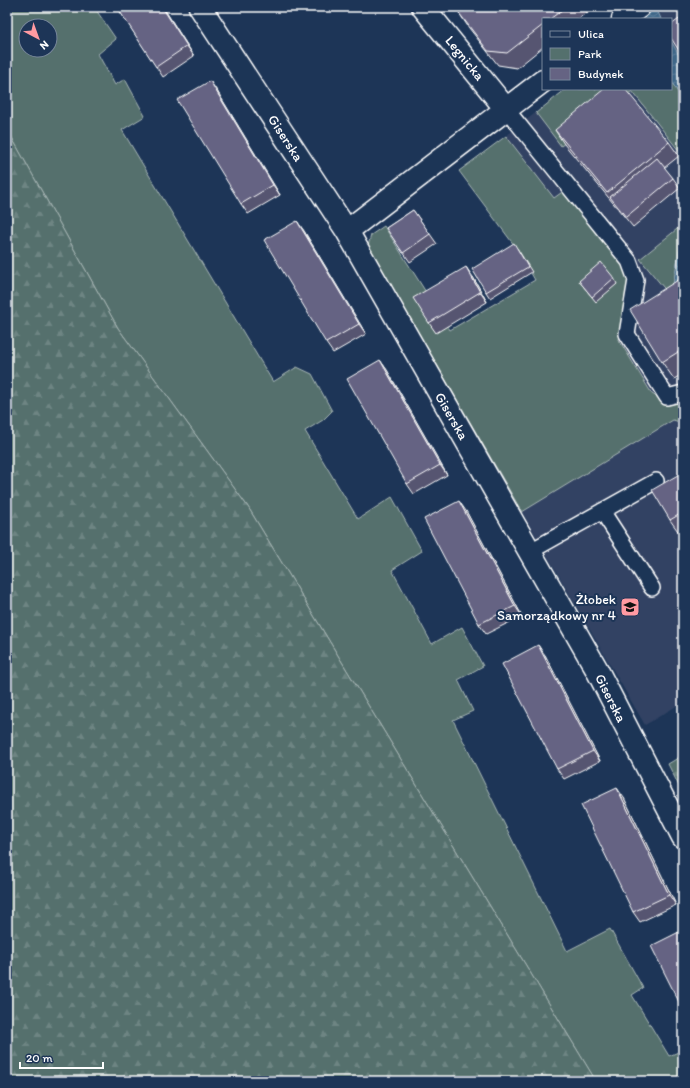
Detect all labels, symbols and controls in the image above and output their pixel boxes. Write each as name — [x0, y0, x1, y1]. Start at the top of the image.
north arrow — [18, 18, 58, 58]
legend — [542, 18, 672, 90]
text: Ulica — [578, 27, 604, 41]
street label: Legnicka — [441, 32, 488, 85]
text: N — [37, 38, 51, 53]
text: Park — [578, 47, 602, 61]
text: Budynek — [578, 67, 624, 81]
street label: Giserska — [264, 112, 307, 165]
street label: Giserska — [431, 389, 472, 444]
place label: Żłobek Samorządkowy nr 4 — [497, 591, 617, 624]
school or university icon: Żłobek Samorządkowy nr 4 — [619, 596, 641, 618]
street label: Giserska — [591, 671, 630, 726]
scale bar — [20, 1044, 103, 1070]
text: 20 m — [26, 1051, 53, 1065]

